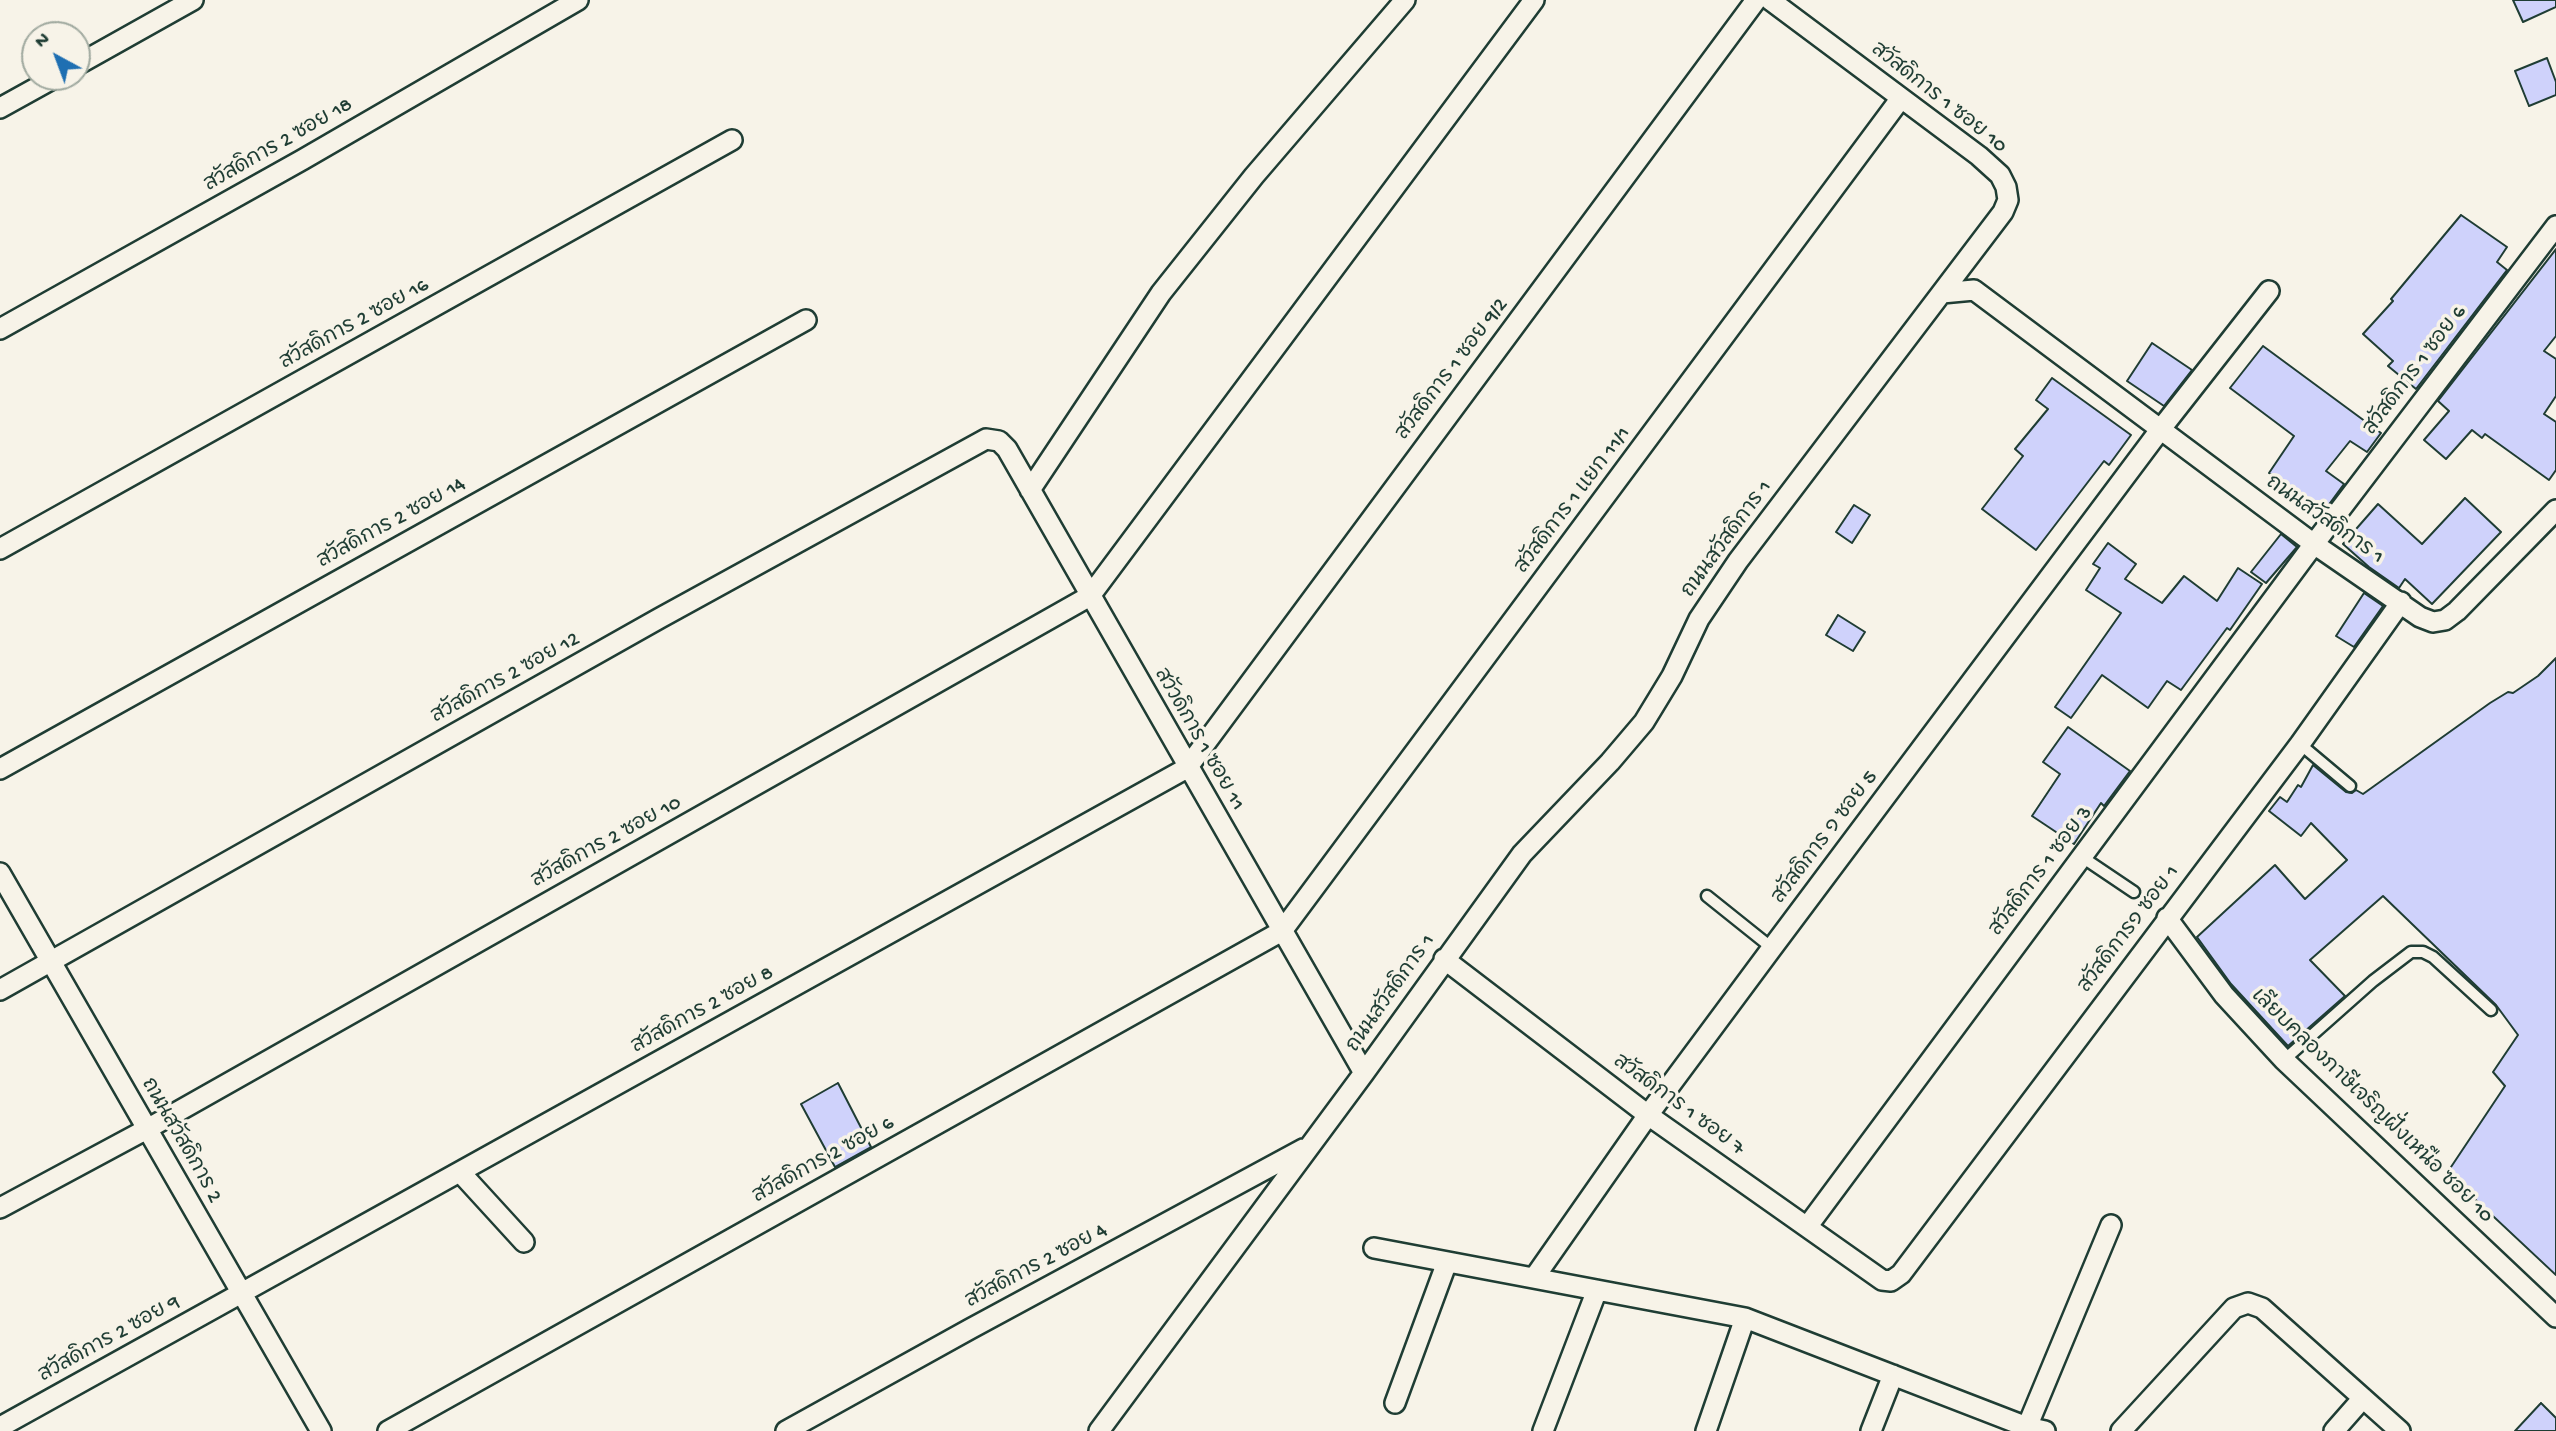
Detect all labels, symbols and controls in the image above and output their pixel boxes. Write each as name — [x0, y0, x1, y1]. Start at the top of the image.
north arrow — [21, 21, 91, 91]
text: N — [31, 29, 55, 54]
street label: สวัสดิการ 1 ซอย 10 — [1865, 38, 2011, 160]
street label: สวัสดิการ 2 ซอย 18 — [200, 93, 358, 199]
street label: สวัสดิการ 2 ซอย 16 — [276, 274, 434, 376]
street label: สวัสดิการ 1 ซอย 9/2 — [1391, 294, 1515, 446]
street label: สวัสดิการ 1 ซอย 6 — [2359, 301, 2473, 441]
street label: สวัสดิการ 1 แยก 11/1 — [1511, 423, 1637, 579]
street label: ถนนสวัสดิการ 1 — [2260, 471, 2388, 571]
street label: สวัสดิการ 2 ซอย 14 — [313, 473, 471, 575]
street label: ถนนสวัสดิการ 1 — [1677, 477, 1779, 603]
street label: สวัสดิการ 2 ซอย 12 — [427, 628, 585, 730]
street label: สวัวดิการ 1 ซอย 11 — [1147, 664, 1249, 816]
street label: สวัสดิการ ๑ ซอย 5 — [1768, 766, 1884, 910]
street label: สวัสดิการ 2 ซอย 10 — [528, 791, 686, 895]
street label: สวัสดิการ 1 ซอย 3 — [1985, 802, 2099, 942]
street label: สวัสดิการ๑ ซอย 1 — [2074, 861, 2186, 999]
street label: ถนนสวัสดิการ 1 — [1342, 930, 1442, 1058]
street label: สวัสดิการ 2 ซอย 8 — [627, 962, 779, 1060]
street label: เลียบคลองภาษีเจริญฝั่งเหนือ ซอย 10 — [2245, 984, 2497, 1230]
street label: สวัสดิการ 1 ซอย 7 — [1607, 1050, 1749, 1162]
street label: ถนนสวัสดิการ 2 — [134, 1074, 226, 1208]
street label: สวัสดิการ 2 ซอย 6 — [749, 1112, 899, 1210]
street label: สวัสดิการ 2 ซอย 4 — [962, 1219, 1112, 1315]
street label: สวัสดิการ 2 ซอย 9 — [35, 1291, 185, 1389]

